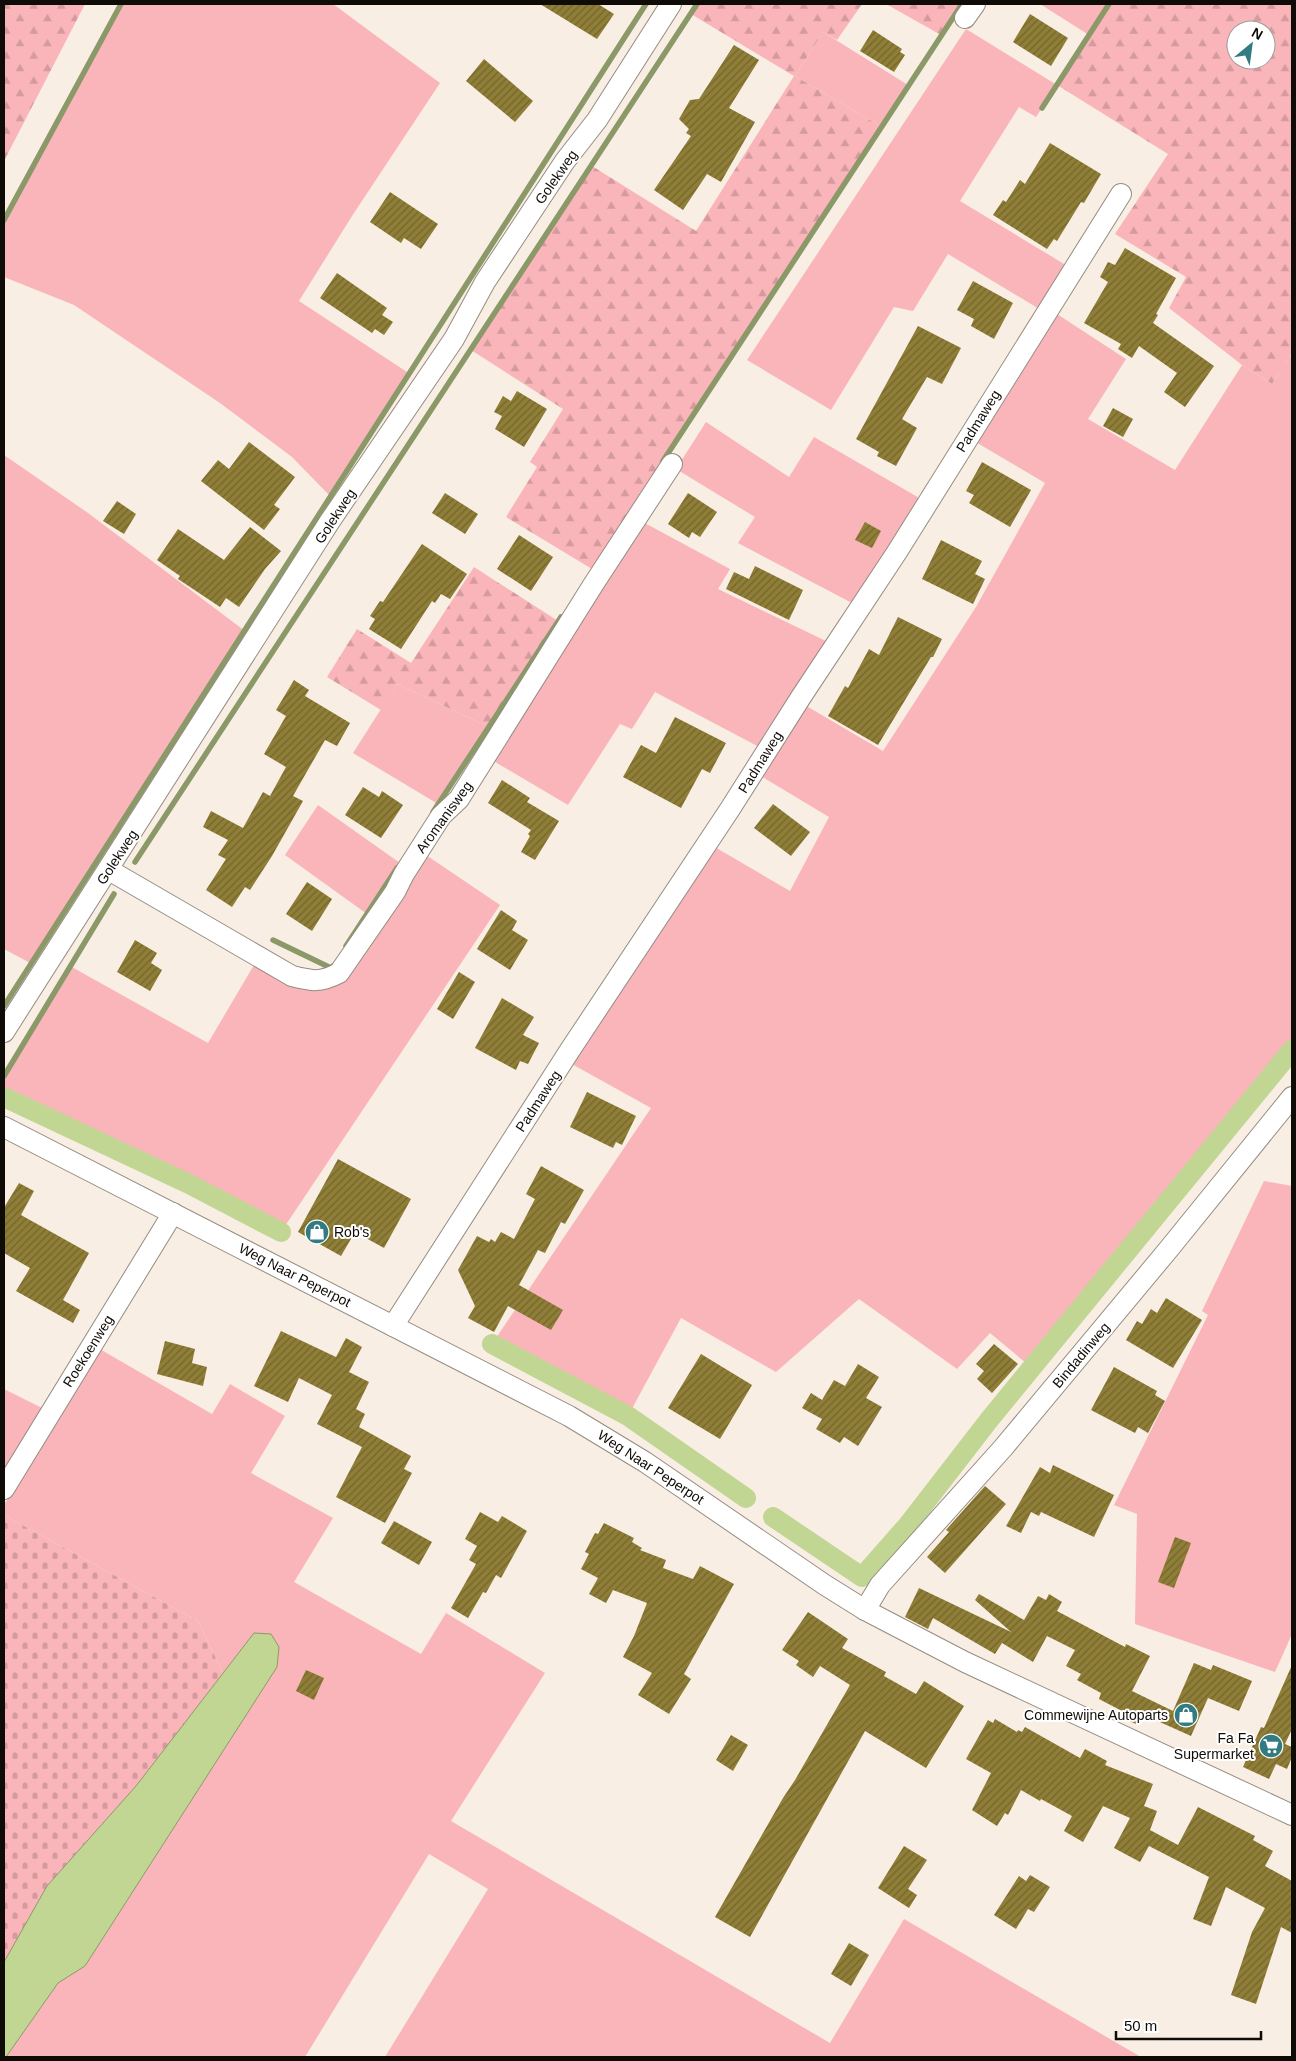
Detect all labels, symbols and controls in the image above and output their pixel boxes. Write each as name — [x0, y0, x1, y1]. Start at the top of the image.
north arrow — [1226, 20, 1276, 70]
text: N — [1249, 24, 1266, 43]
street label: Golekweg — [532, 147, 580, 207]
street label: Padmaweg — [953, 387, 1003, 455]
street label: Golekweg — [311, 486, 359, 546]
street label: Padmaweg — [735, 728, 785, 796]
street label: Aromanisweg — [413, 778, 475, 856]
street label: Golekweg — [93, 827, 141, 887]
street label: Padmaweg — [512, 1067, 564, 1135]
shop icon: Rob's — [304, 1219, 330, 1245]
place label: Rob's — [334, 1224, 369, 1240]
street label: Weg Naar Peperpot — [236, 1240, 354, 1310]
street label: Roekoenweg — [60, 1312, 116, 1390]
street label: Bindadinweg — [1049, 1319, 1113, 1391]
street label: Weg Naar Peperpot — [595, 1427, 707, 1507]
shop icon: Commewijne Autoparts — [1173, 1702, 1199, 1728]
place label: Commewijne Autoparts — [1024, 1707, 1168, 1723]
place label: Fa Fa Supermarket — [1174, 1730, 1254, 1762]
supermarket icon: Fa Fa Supermarket — [1258, 1733, 1284, 1759]
scale bar — [1116, 2008, 1261, 2040]
text: 50 m — [1124, 2017, 1157, 2034]

